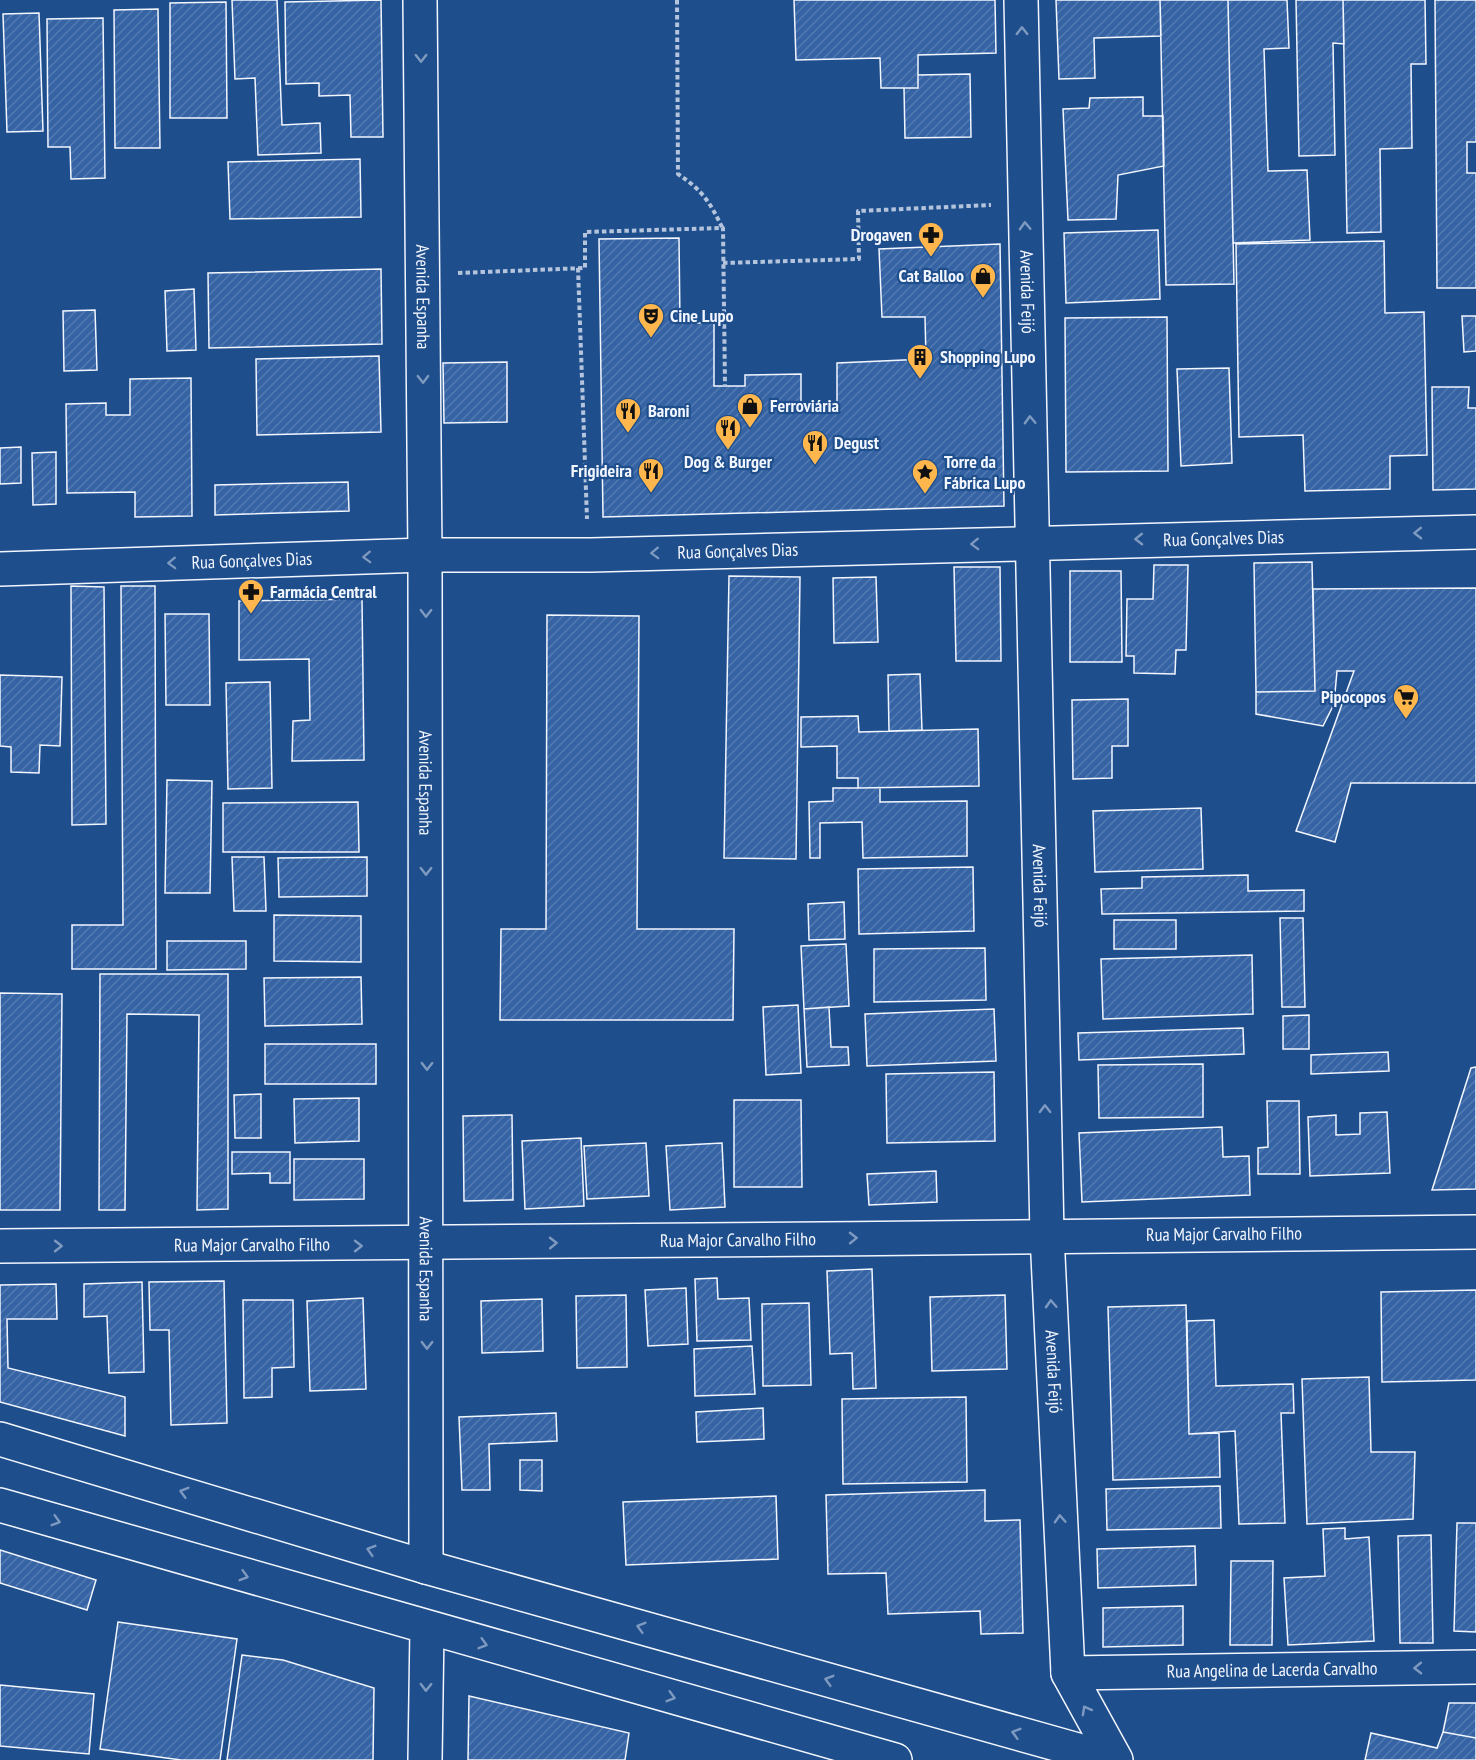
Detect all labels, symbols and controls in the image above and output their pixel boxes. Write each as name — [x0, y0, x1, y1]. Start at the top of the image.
one-way arrow — [1016, 26, 1028, 35]
one-way arrow — [415, 54, 427, 63]
pharmacy icon: Drogaven — [916, 220, 946, 258]
one-way arrow — [1019, 221, 1031, 230]
place label: Drogaven — [851, 223, 912, 246]
street label: Avenida Espanha — [411, 244, 435, 350]
street label: Avenida Feijó — [1015, 250, 1040, 334]
shop icon: Cat Balloo — [968, 261, 998, 299]
place label: Cat Balloo — [899, 264, 964, 287]
theatre icon: Cine Lupo — [636, 301, 666, 339]
place label: Cine Lupo — [670, 304, 733, 327]
building icon: Shopping Lupo — [905, 342, 935, 380]
place label: Shopping Lupo — [940, 345, 1036, 368]
one-way arrow — [417, 375, 429, 384]
shop icon: Ferroviária — [735, 391, 765, 429]
place label: Ferroviária — [770, 394, 839, 417]
restaurant icon: Baroni — [613, 396, 643, 434]
place label: Baroni — [648, 399, 690, 422]
restaurant icon: Dog & Burger — [713, 413, 743, 451]
one-way arrow — [1024, 416, 1037, 425]
restaurant icon: Degust — [800, 428, 830, 466]
place label: Degust — [834, 431, 880, 454]
place label: Dog & Burger — [684, 450, 773, 473]
place label: Torre da Fábrica Lupo — [944, 450, 1025, 494]
restaurant icon: Frigideira — [636, 456, 666, 494]
place icon: Torre da Fábrica Lupo — [910, 457, 940, 495]
place label: Frigideira — [571, 459, 632, 482]
street label: Rua Gonçalves Dias — [1163, 525, 1284, 551]
one-way arrow — [1413, 527, 1422, 539]
one-way arrow — [1134, 533, 1143, 546]
one-way arrow — [971, 537, 980, 550]
street label: Rua Gonçalves Dias — [677, 538, 798, 564]
street label: Rua Gonçalves Dias — [191, 547, 313, 574]
one-way arrow — [650, 547, 659, 560]
one-way arrow — [362, 550, 371, 563]
one-way arrow — [168, 557, 177, 570]
pharmacy icon: Farmácia Central — [236, 577, 266, 615]
place label: Farmácia Central — [270, 580, 377, 603]
one-way arrow — [419, 609, 432, 618]
supermarket icon: Pipocopos — [1391, 682, 1421, 720]
place label: Pipocopos — [1321, 685, 1386, 708]
street label: Avenida Espanha — [414, 730, 437, 835]
street label: Avenida Feijó — [1028, 844, 1053, 928]
one-way arrow — [420, 867, 432, 876]
one-way arrow — [420, 1062, 433, 1071]
one-way arrow — [1039, 1104, 1051, 1113]
street label: Avenida Espanha — [415, 1216, 438, 1321]
street label: Rua Major Carvalho Filho — [1146, 1221, 1302, 1246]
street label: Rua Major Carvalho Filho — [660, 1227, 816, 1252]
one-way arrow — [849, 1232, 858, 1244]
street label: Rua Major Carvalho Filho — [174, 1233, 330, 1257]
one-way arrow — [549, 1237, 558, 1250]
one-way arrow — [54, 1240, 63, 1252]
one-way arrow — [354, 1240, 363, 1252]
one-way arrow — [1044, 1299, 1057, 1308]
street label: Avenida Feijó — [1041, 1329, 1068, 1414]
one-way arrow — [421, 1341, 433, 1350]
one-way arrow — [179, 1487, 190, 1499]
one-way arrow — [51, 1514, 61, 1527]
one-way arrow — [1054, 1515, 1067, 1524]
one-way arrow — [366, 1545, 376, 1557]
one-way arrow — [238, 1568, 248, 1581]
one-way arrow — [636, 1622, 647, 1634]
one-way arrow — [477, 1637, 488, 1649]
street label: Rua Angelina de Lacerda Carvalho — [1166, 1656, 1378, 1683]
one-way arrow — [1413, 1662, 1422, 1674]
one-way arrow — [824, 1675, 835, 1687]
one-way arrow — [419, 1682, 432, 1691]
one-way arrow — [665, 1690, 675, 1702]
one-way arrow — [1082, 1706, 1093, 1716]
one-way arrow — [1011, 1728, 1022, 1740]

